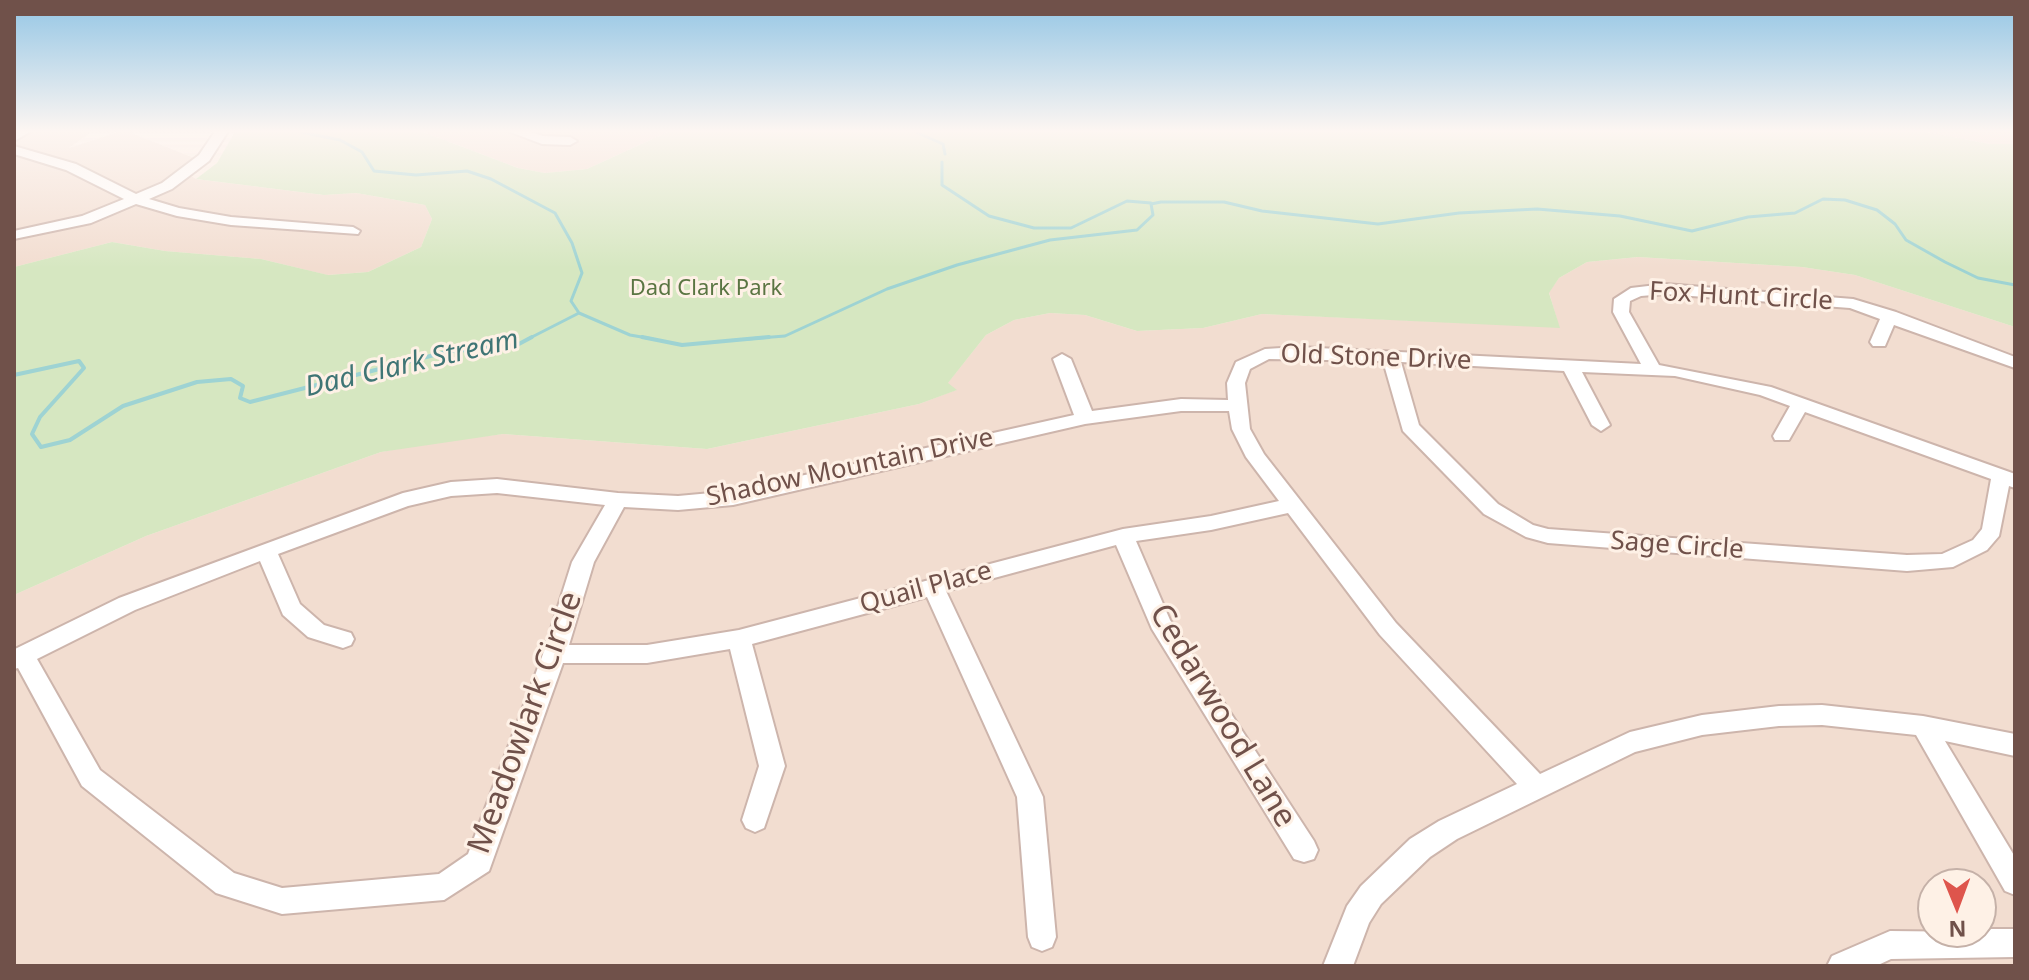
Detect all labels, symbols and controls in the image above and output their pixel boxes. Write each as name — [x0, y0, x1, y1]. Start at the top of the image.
park label: Dad Clark Park — [630, 276, 782, 302]
street label: Fox Hunt Circle — [1648, 277, 1834, 317]
water label: Dad Clark Stream — [302, 323, 522, 405]
street label: Old Stone Drive — [1280, 339, 1472, 377]
street label: Shadow Mountain Drive — [704, 422, 996, 514]
street label: Sage Circle — [1609, 526, 1745, 566]
street label: Quail Place — [857, 555, 995, 621]
street label: Meadowlark Circle — [461, 587, 591, 859]
street label: Cedarwood Lane — [1140, 597, 1304, 835]
north arrow — [1917, 868, 1997, 948]
text: N — [1948, 915, 1967, 945]

